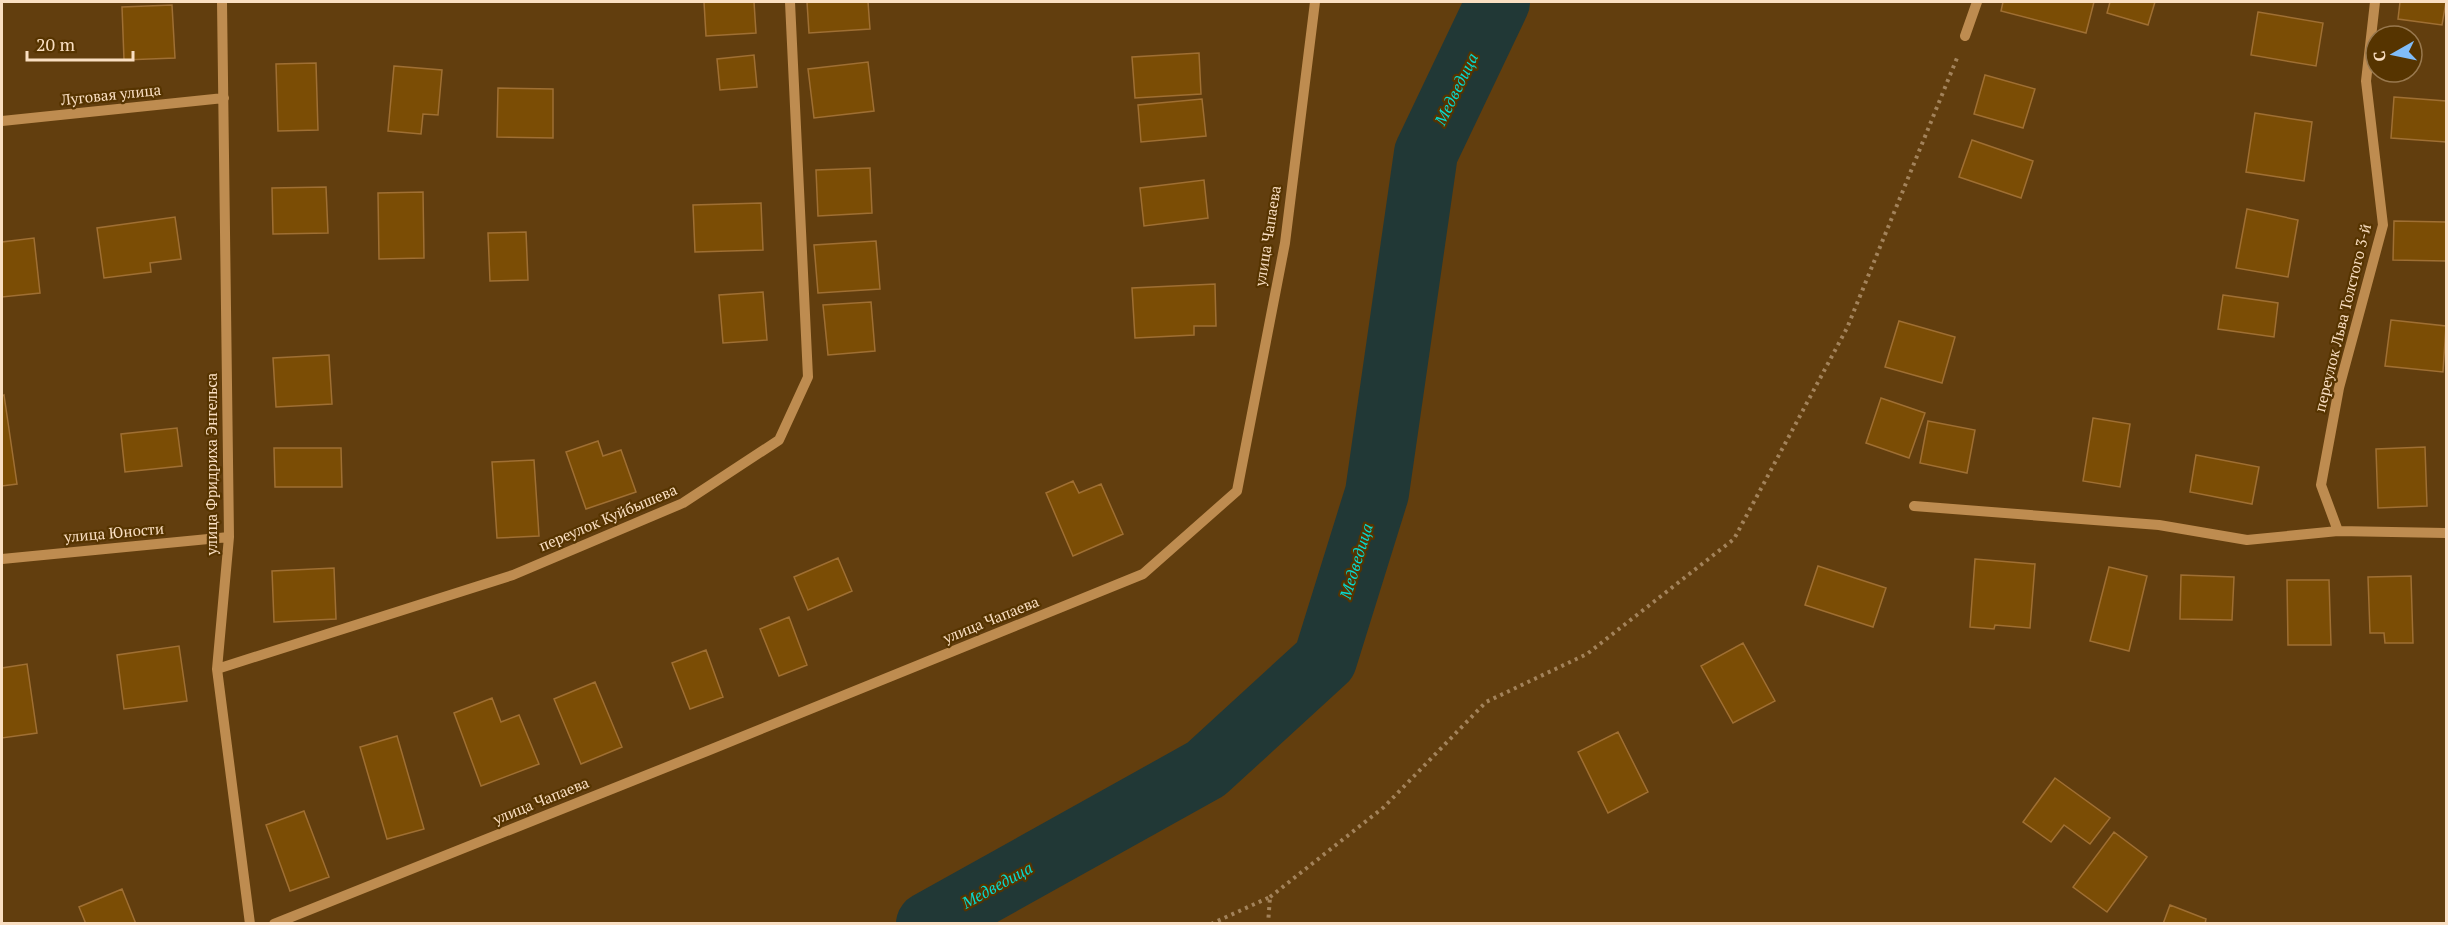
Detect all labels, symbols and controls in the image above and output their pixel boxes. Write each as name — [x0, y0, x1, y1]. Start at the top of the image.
scale bar — [27, 24, 134, 62]
north arrow — [2364, 24, 2424, 84]
text: 20 m — [36, 32, 76, 56]
water label: Медведица — [1429, 49, 1483, 130]
text: С — [2368, 49, 2391, 63]
street label: Луговая улица — [59, 79, 162, 109]
street label: улица Чапаева — [1249, 184, 1285, 289]
street label: переулок Льва Толстого 3-й — [2309, 222, 2375, 414]
street label: улица Фридриха Энгельса — [201, 372, 221, 556]
street label: переулок Куйбышева — [535, 479, 680, 555]
street label: улица Юности — [62, 518, 165, 546]
water label: Медведица — [1334, 521, 1378, 602]
street label: улица Чапаева — [939, 591, 1042, 648]
street label: улица Чапаева — [489, 772, 592, 829]
water label: Медведица — [957, 857, 1036, 914]

